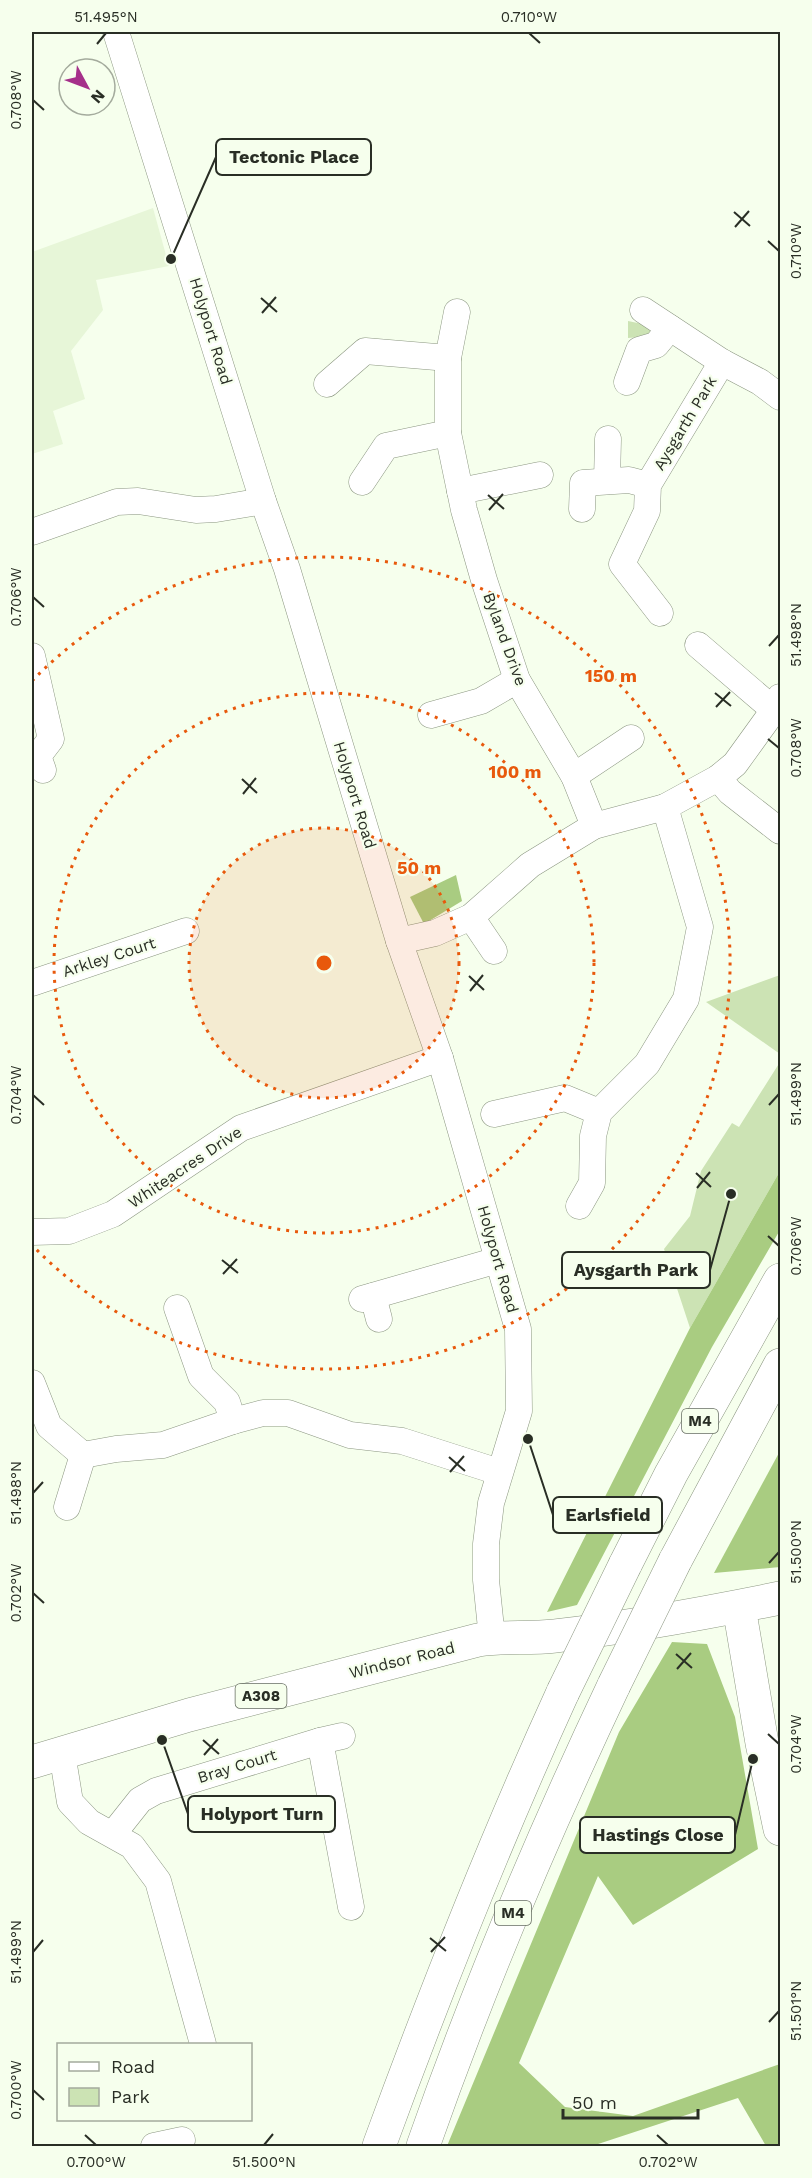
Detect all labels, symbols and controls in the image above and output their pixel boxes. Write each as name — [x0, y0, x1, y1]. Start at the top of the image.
text: 51.495°N — [74, 8, 138, 26]
text: 0.710°W — [501, 8, 557, 26]
north arrow — [57, 57, 117, 117]
text: 0.708°W — [7, 70, 25, 130]
text: N — [87, 86, 109, 107]
callout: Tectonic Place — [216, 139, 371, 175]
text: Tectonic Place — [229, 146, 359, 167]
text: 0.710°W — [787, 223, 805, 279]
street label: Holyport Road — [186, 275, 236, 387]
street label: Aysgarth Park — [649, 373, 721, 473]
text: 0.706°W — [7, 567, 25, 627]
street label: Byland Drive — [479, 590, 531, 688]
text: 51.498°N — [787, 603, 805, 667]
text: 150 m — [585, 665, 637, 686]
text: 0.708°W — [787, 718, 805, 778]
street label: Holyport Road — [330, 739, 380, 851]
text: 100 m — [488, 761, 542, 782]
text: 50 m — [397, 857, 441, 878]
street label: Arkley Court — [60, 933, 158, 981]
centre of rings — [314, 953, 334, 973]
text: 51.499°N — [787, 1062, 805, 1126]
text: 0.704°W — [7, 1065, 25, 1125]
street label: Whiteacres Drive — [125, 1122, 245, 1212]
street label: Holyport Road — [474, 1203, 522, 1315]
text: 0.706°W — [787, 1216, 805, 1276]
callout: Aysgarth Park — [562, 1252, 710, 1288]
text: Aysgarth Park — [574, 1259, 699, 1280]
road number: M4 — [682, 1409, 718, 1433]
text: 51.498°N — [7, 1461, 25, 1525]
callout: Earlsfield — [553, 1497, 662, 1533]
text: Earlsfield — [565, 1504, 651, 1525]
text: 51.500°N — [787, 1520, 805, 1584]
text: 0.702°W — [7, 1563, 25, 1623]
street label: Windsor Road — [347, 1638, 457, 1682]
road number: A308 — [236, 1684, 286, 1708]
text: 0.704°W — [787, 1714, 805, 1774]
street label: Bray Court — [195, 1745, 279, 1787]
callout: Holyport Turn — [188, 1796, 335, 1832]
text: Holyport Turn — [201, 1803, 323, 1824]
callout: Hastings Close — [580, 1817, 735, 1853]
text: Hastings Close — [592, 1824, 724, 1845]
road number: M4 — [495, 1901, 531, 1925]
text: 51.499°N — [7, 1920, 25, 1984]
text: 51.501°N — [787, 1981, 805, 2041]
legend — [57, 2043, 252, 2121]
text: Road — [111, 2056, 155, 2077]
text: 0.700°W — [7, 2060, 25, 2120]
scale bar — [563, 2082, 698, 2120]
text: Park — [111, 2086, 150, 2107]
text: 50 m — [572, 2092, 617, 2113]
text: 0.700°W — [66, 2153, 126, 2171]
text: 51.500°N — [232, 2153, 296, 2171]
text: 0.702°W — [638, 2153, 698, 2171]

